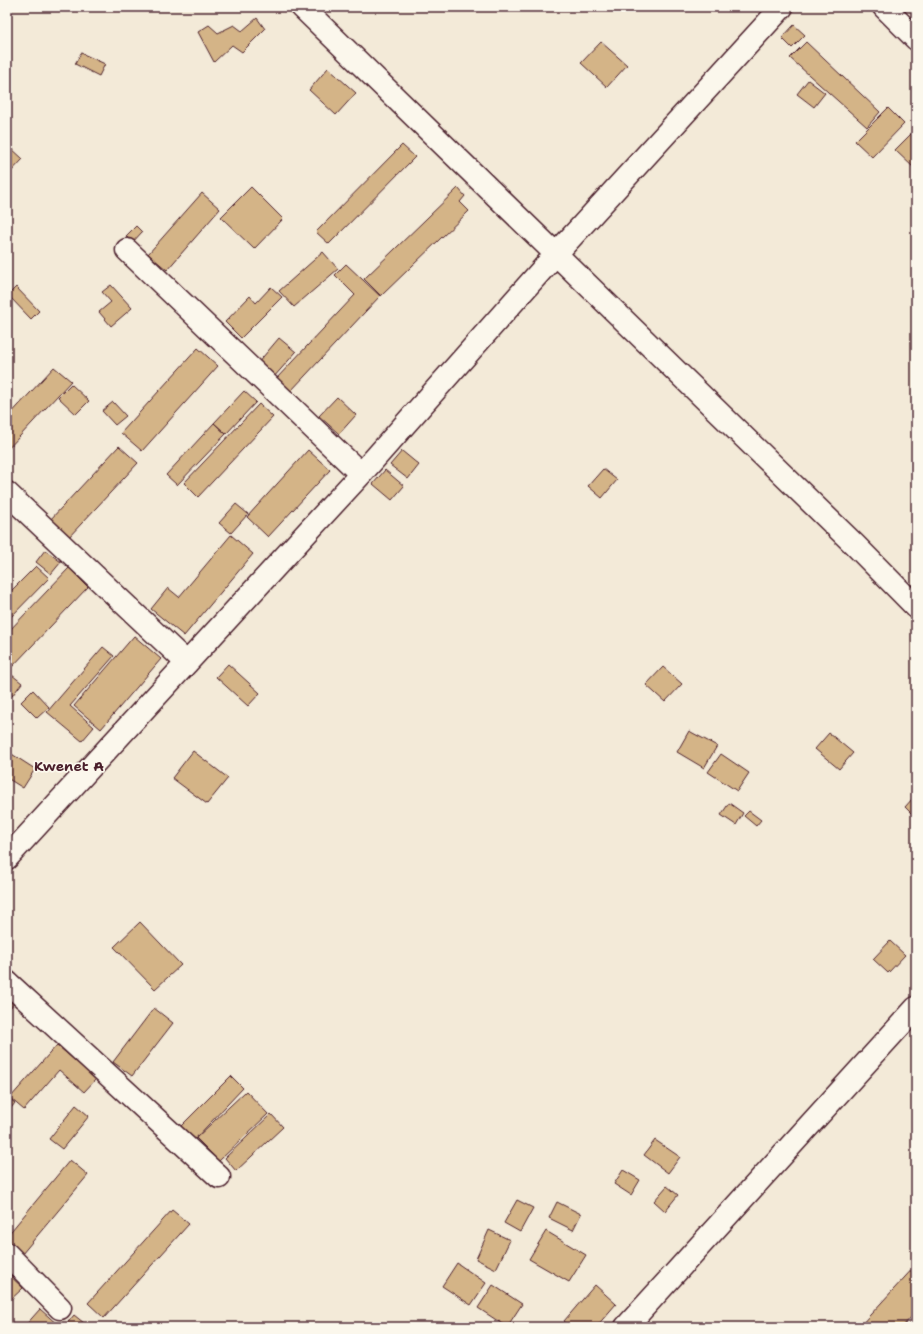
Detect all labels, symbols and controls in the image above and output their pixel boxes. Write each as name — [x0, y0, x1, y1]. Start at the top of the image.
district label: Kwenet A — [34, 757, 104, 775]

